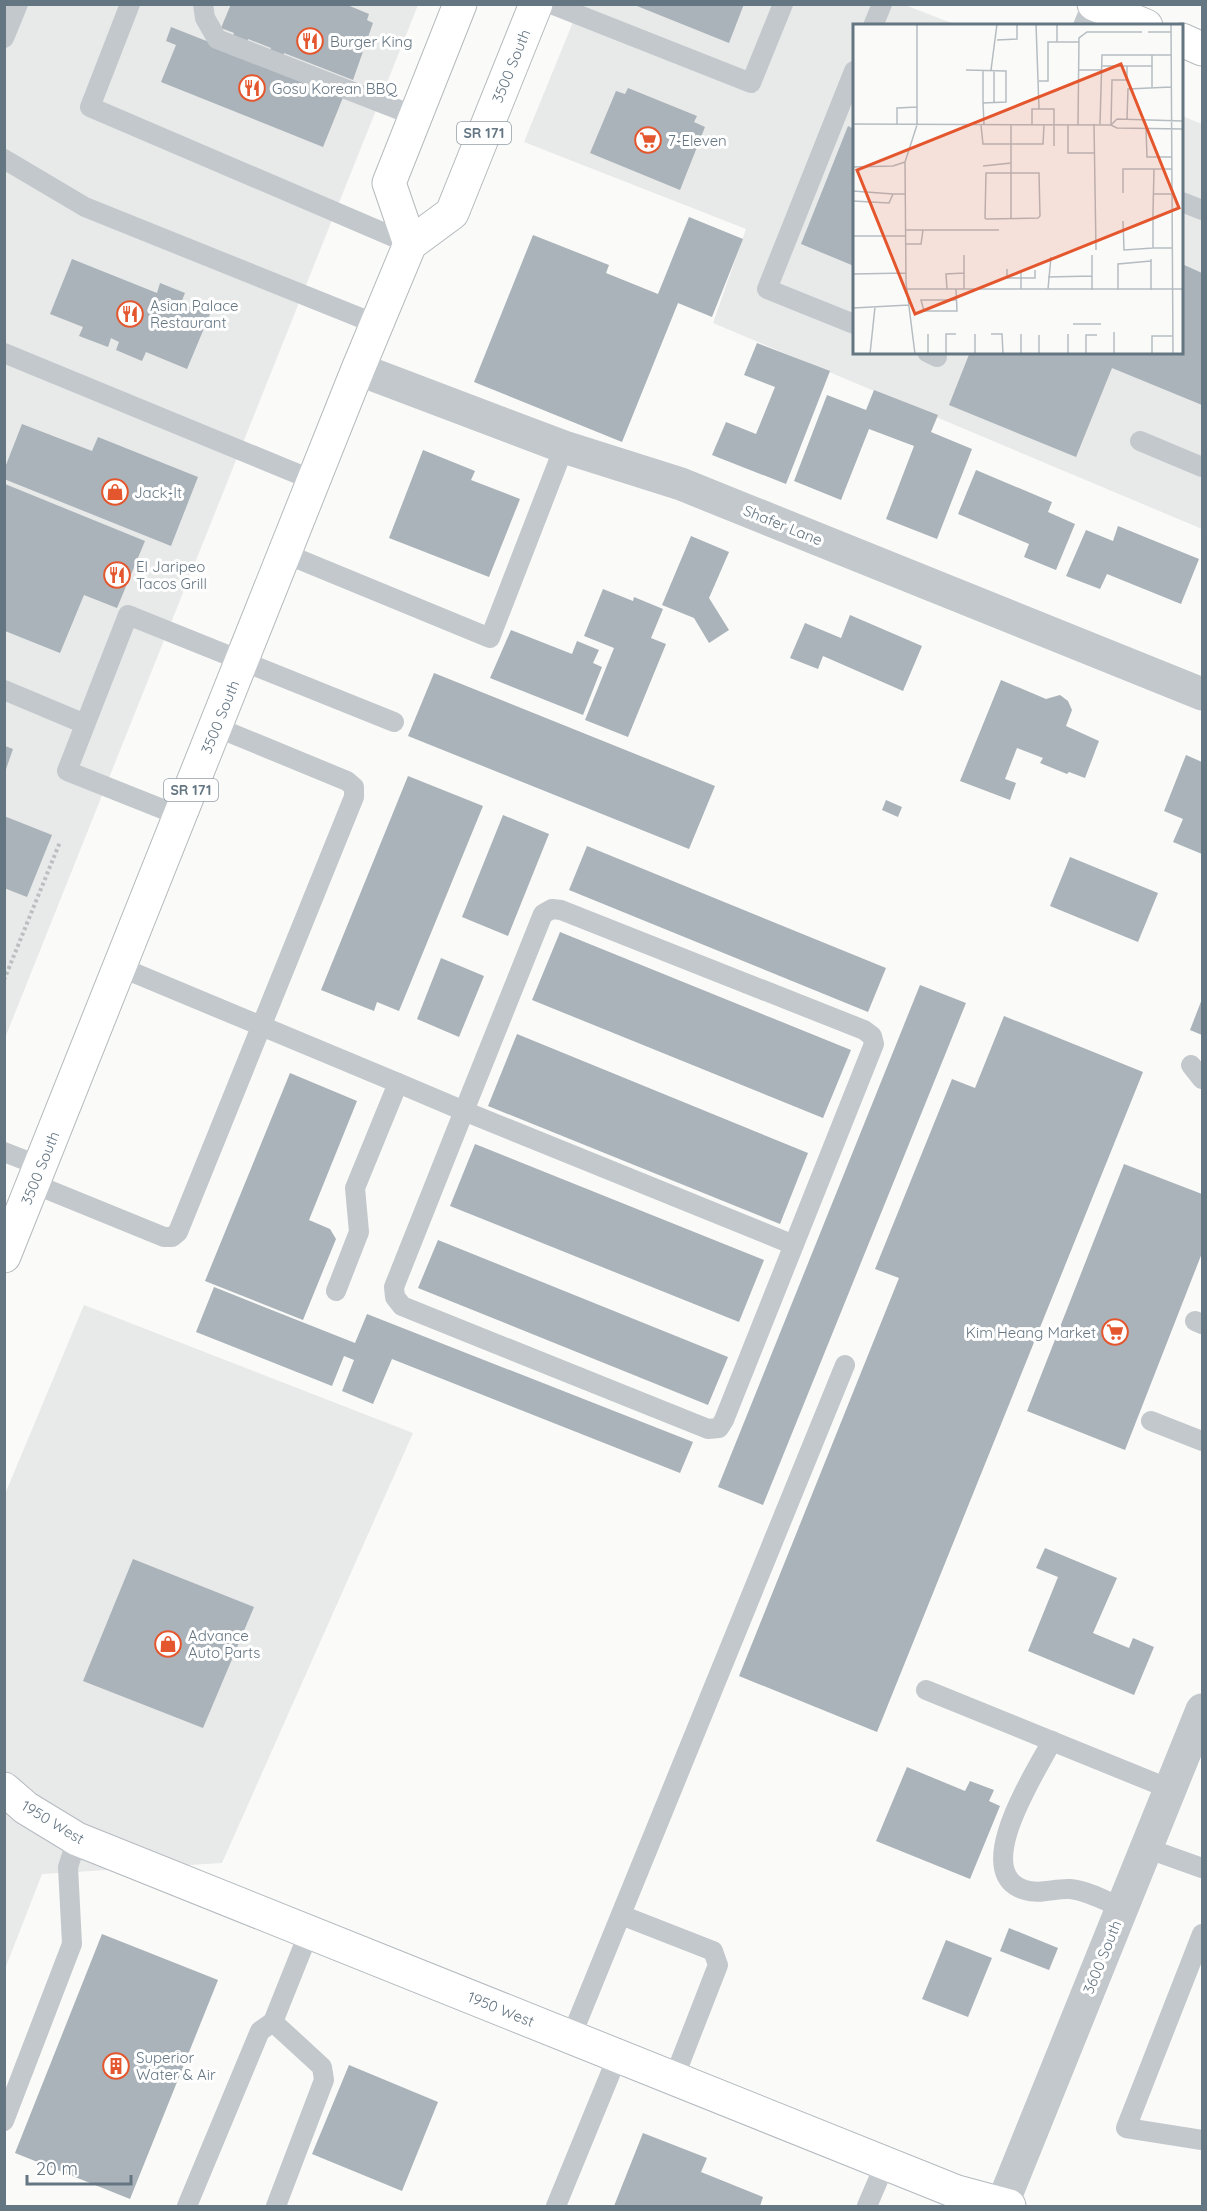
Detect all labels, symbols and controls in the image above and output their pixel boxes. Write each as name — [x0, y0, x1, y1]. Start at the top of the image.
inset map — [853, 24, 1183, 354]
restaurant icon: Burger King — [295, 26, 325, 56]
street label: 3500 South — [488, 26, 534, 106]
place label: Burger King — [330, 32, 413, 51]
restaurant icon: Gosu Korean BBQ — [237, 73, 267, 103]
place label: Gosu Korean BBQ — [272, 79, 397, 98]
road number: SR 171 — [457, 122, 511, 144]
supermarket icon: 7-Eleven — [633, 125, 663, 155]
place label: 7-Eleven — [668, 131, 727, 150]
place label: Asian Palace Restaurant — [150, 296, 239, 332]
restaurant icon: Asian Palace Restaurant — [115, 299, 145, 329]
shop icon: Jack-It — [100, 477, 130, 507]
place label: Jack-It — [134, 483, 182, 502]
street label: Shafer Lane — [741, 501, 825, 549]
place label: El Jaripeo Tacos Grill — [136, 557, 207, 593]
restaurant icon: El Jaripeo Tacos Grill — [102, 560, 132, 590]
street label: 3500 South — [197, 677, 243, 757]
road number: SR 171 — [164, 779, 218, 801]
street label: 3500 South — [17, 1128, 63, 1208]
supermarket icon: Kim Heang Market — [1100, 1317, 1130, 1347]
place label: Kim Heang Market — [966, 1323, 1096, 1342]
place label: Advance Auto Parts — [188, 1626, 260, 1662]
shop icon: Advance Auto Parts — [153, 1629, 183, 1659]
street label: 1950 West — [18, 1796, 88, 1848]
street label: 3600 South — [1079, 1918, 1125, 1996]
street label: 1950 West — [465, 1987, 537, 2031]
place label: Superior Water & Air — [136, 2048, 216, 2084]
building icon: Superior Water & Air — [101, 2051, 131, 2081]
scale bar — [27, 2148, 130, 2186]
text: 20 m — [36, 2157, 78, 2180]

